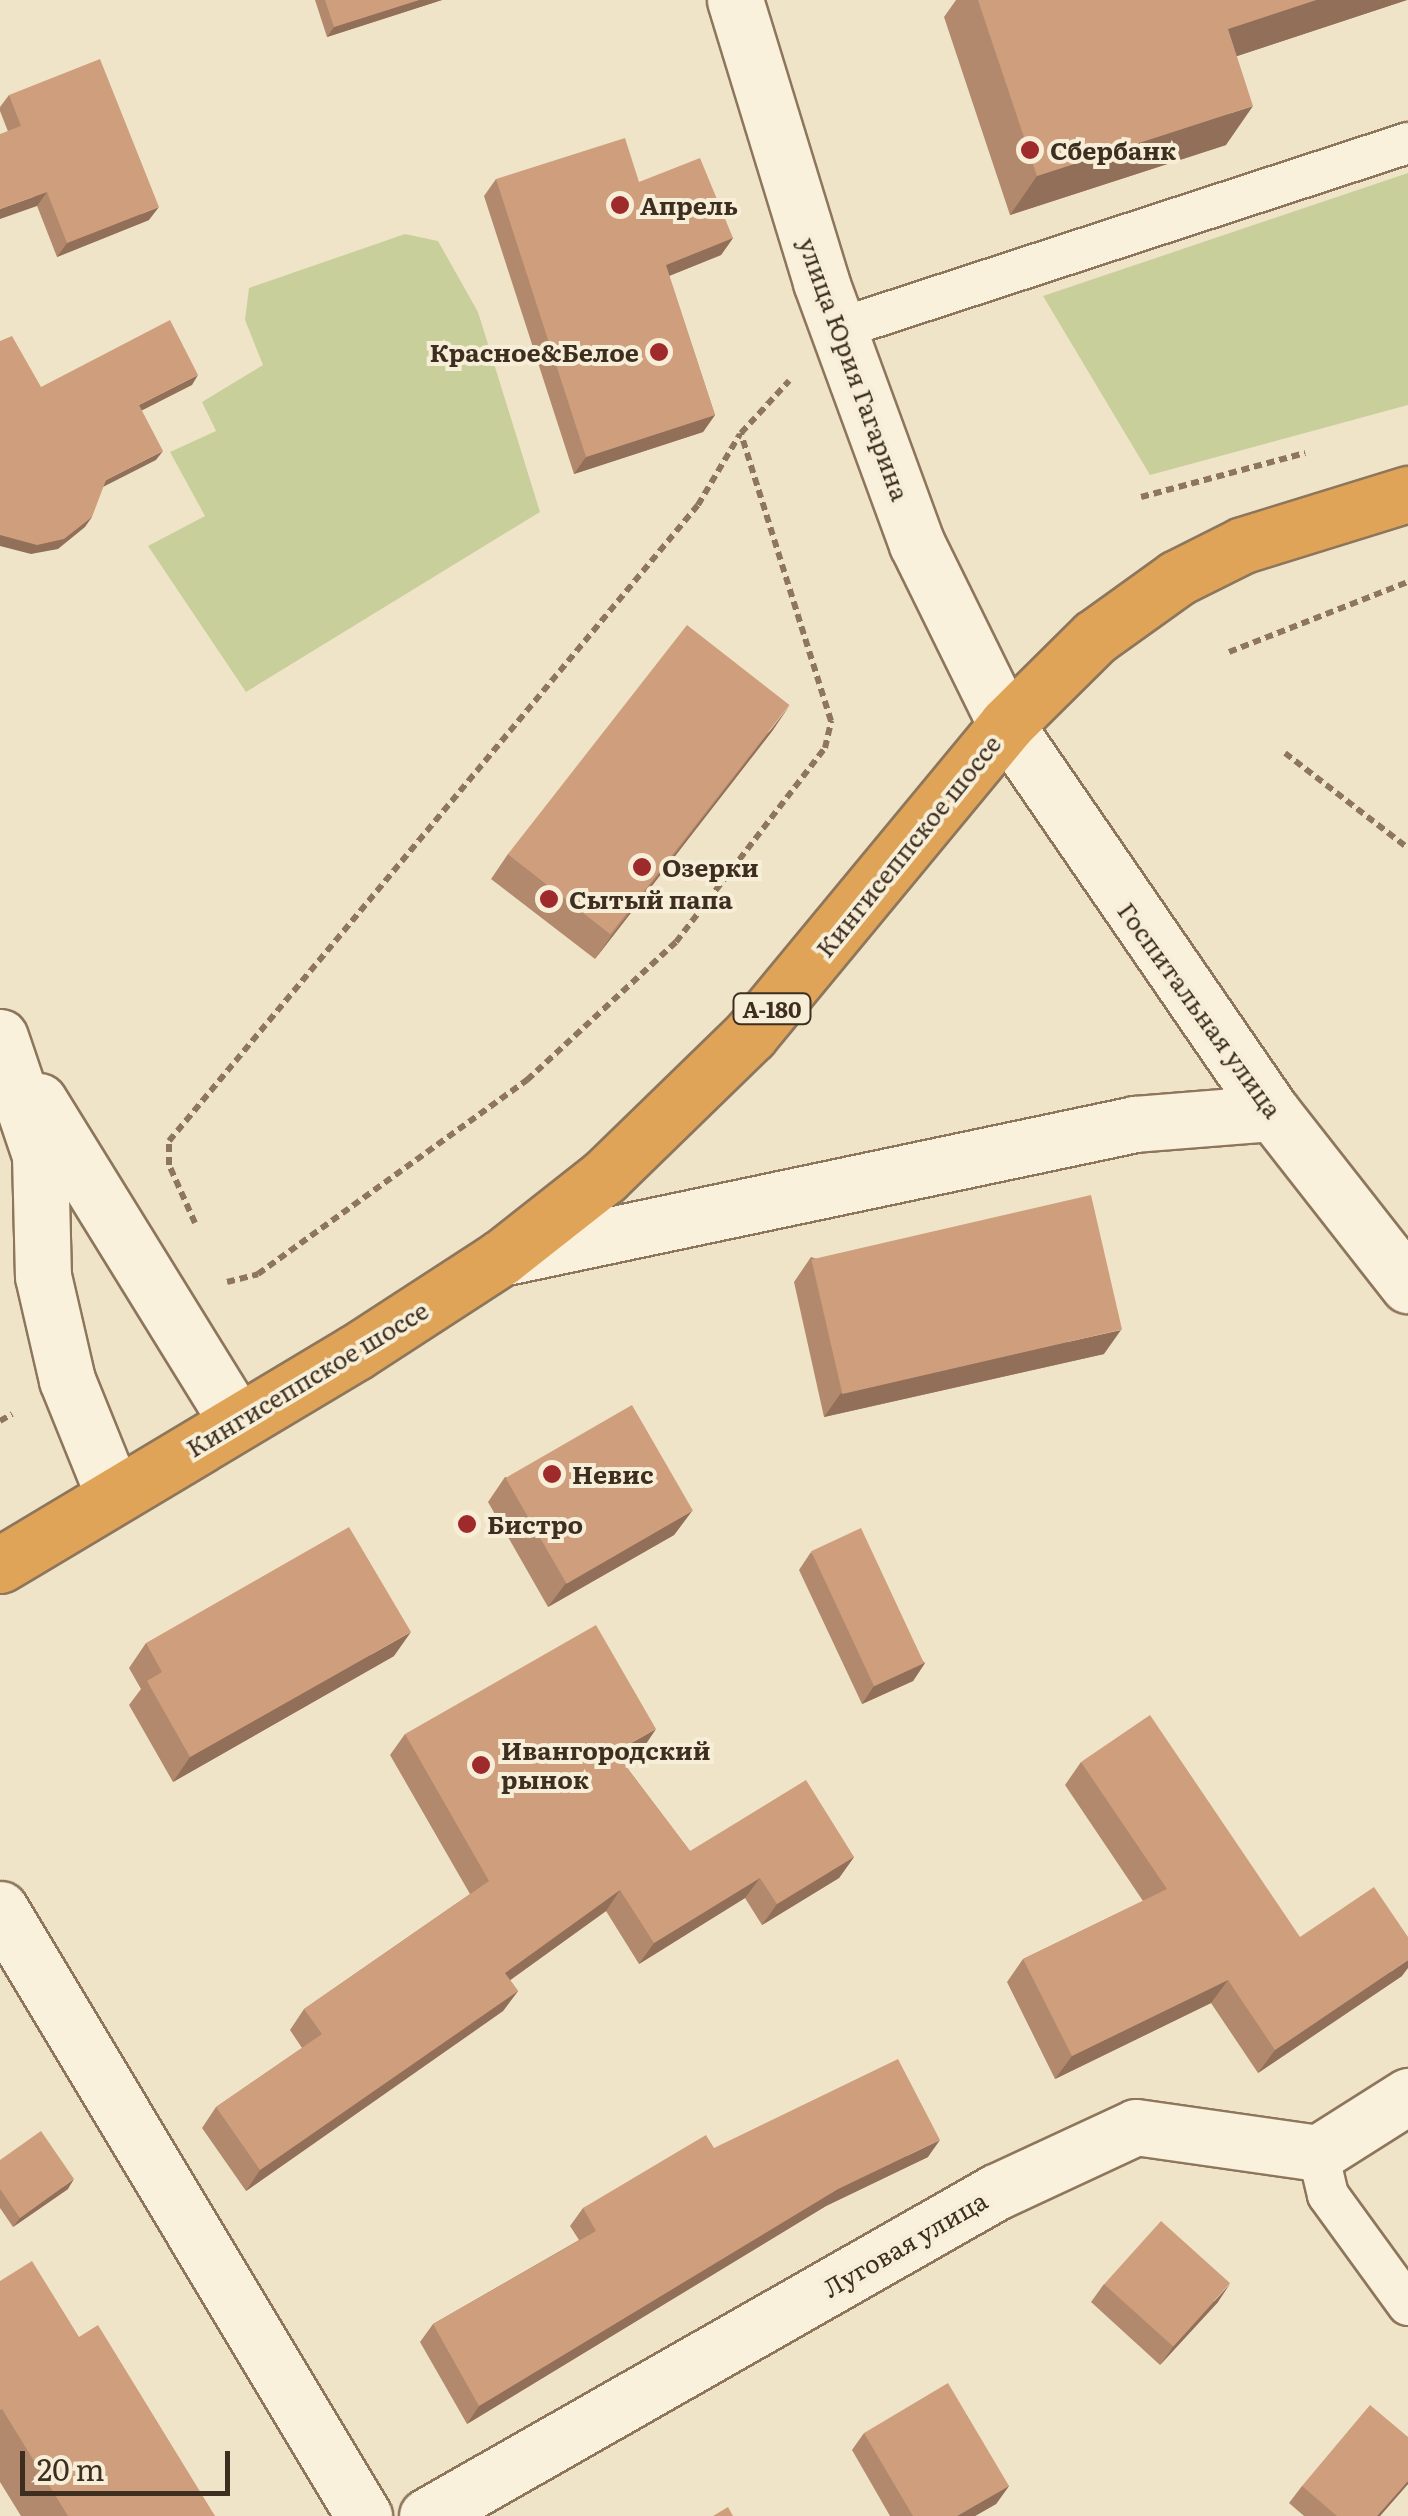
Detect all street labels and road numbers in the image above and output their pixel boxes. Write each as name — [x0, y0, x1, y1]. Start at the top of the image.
street label: улица Юрия Гагарина — [792, 233, 916, 505]
street label: Кингисеппское шоссе — [809, 729, 1007, 963]
street label: Госпитальная улица — [1112, 896, 1288, 1124]
road number: А-180 — [732, 992, 812, 1026]
street label: Кингисеппское шоссе — [181, 1295, 433, 1463]
street label: Луговая улица — [818, 2185, 992, 2303]

